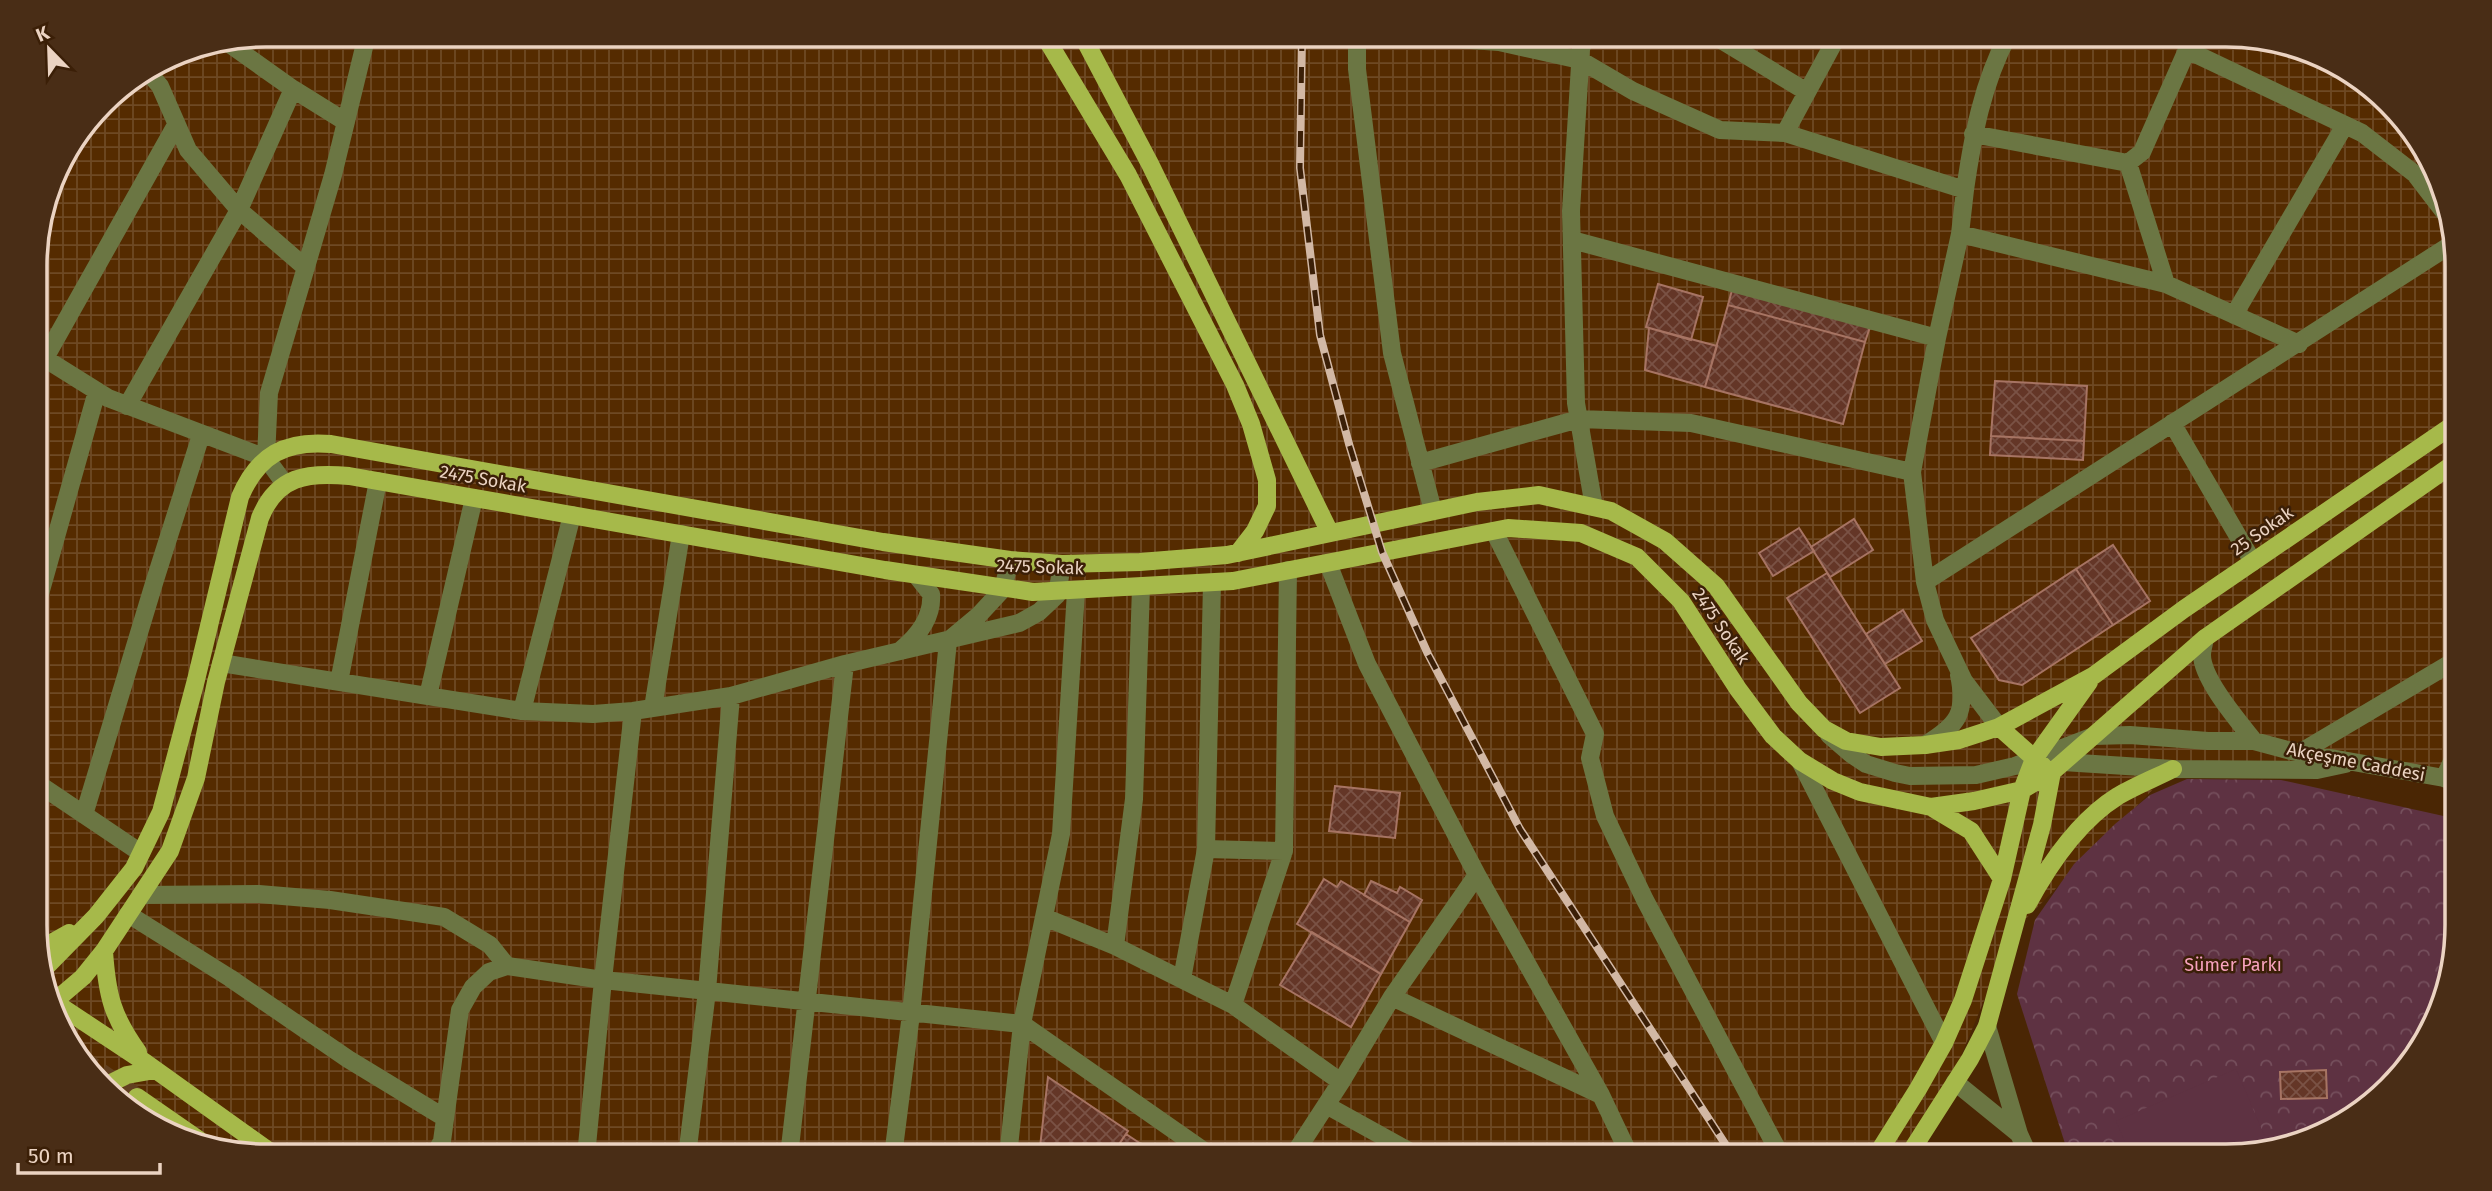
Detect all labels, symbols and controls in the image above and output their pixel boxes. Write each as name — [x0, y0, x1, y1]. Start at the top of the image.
north arrow — [14, 14, 84, 84]
text: K — [33, 20, 53, 47]
street label: 2475 Sokak — [438, 461, 529, 498]
street label: 25 Sokak — [2227, 501, 2298, 560]
street label: 2475 Sokak — [996, 554, 1085, 580]
street label: 2475 Sokak — [1687, 584, 1755, 669]
street label: Akçeşme Caddesi — [2285, 738, 2427, 786]
park label: Sümer Parkı — [2184, 954, 2282, 976]
scale bar — [18, 1132, 159, 1176]
text: 50 m — [28, 1143, 74, 1169]

